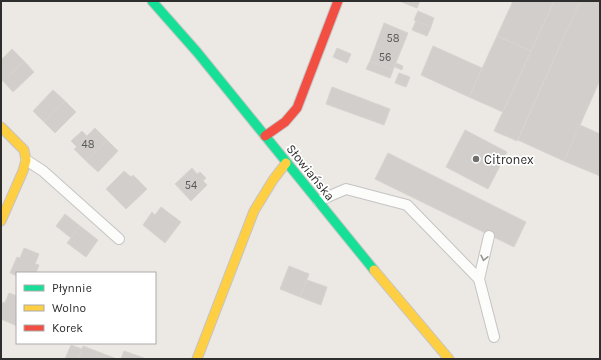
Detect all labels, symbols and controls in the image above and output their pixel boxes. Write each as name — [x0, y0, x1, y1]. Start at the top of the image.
house number: 58 — [387, 32, 400, 45]
house number: 56 — [379, 51, 391, 64]
house number: 48 — [82, 138, 95, 151]
street label: Słowiańska — [283, 141, 338, 204]
place label: Citronex — [484, 152, 534, 167]
marker: Citronex — [471, 154, 481, 164]
house number: 54 — [185, 179, 197, 192]
one-way arrow — [480, 254, 488, 261]
legend — [16, 272, 156, 344]
text: Płynnie — [52, 281, 92, 295]
text: Wolno — [52, 301, 86, 315]
text: Korek — [52, 321, 83, 335]

